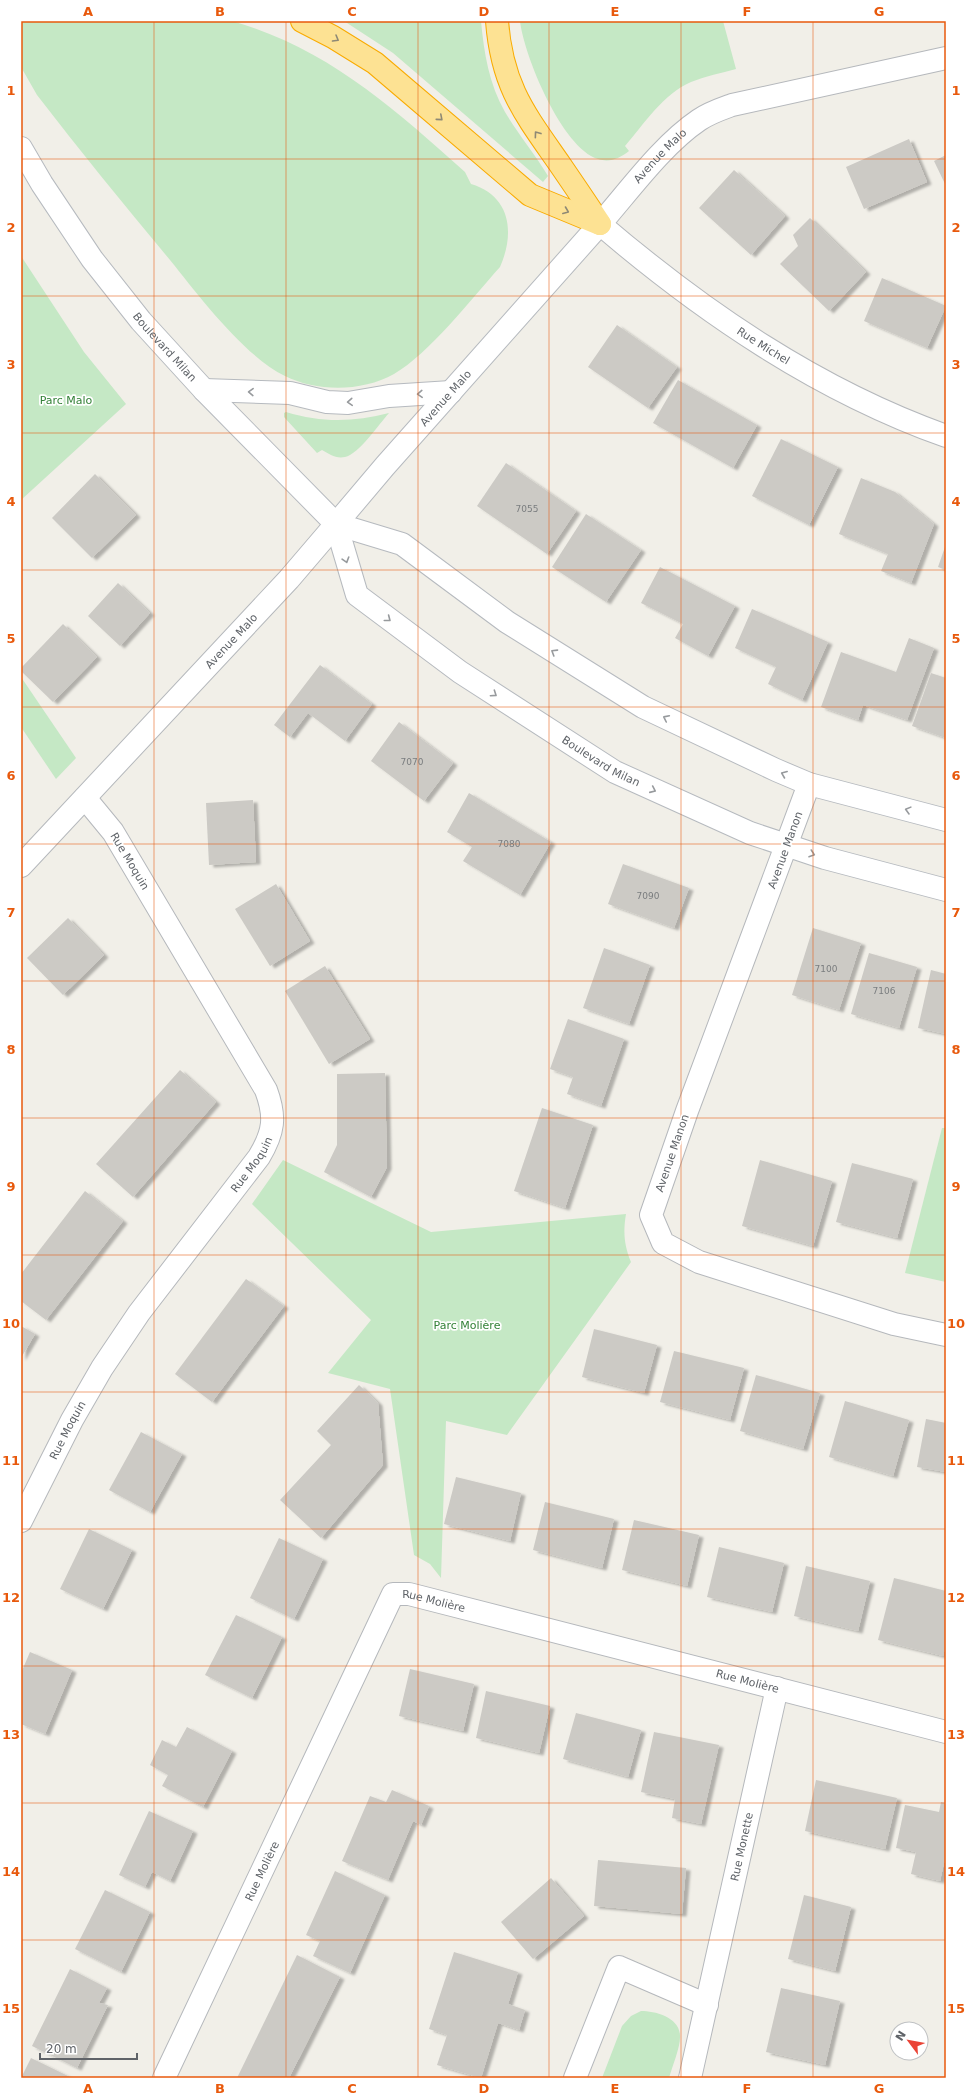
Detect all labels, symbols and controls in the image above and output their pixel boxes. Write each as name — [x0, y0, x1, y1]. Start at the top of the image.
text: A — [83, 4, 93, 19]
text: B — [215, 4, 225, 19]
text: C — [347, 4, 357, 19]
text: D — [479, 4, 490, 19]
text: E — [611, 4, 619, 19]
text: F — [743, 4, 751, 19]
text: G — [874, 4, 884, 19]
one-way arrow — [332, 34, 339, 42]
text: 1 — [6, 83, 16, 98]
text: 1 — [951, 83, 961, 98]
one-way arrow — [435, 113, 442, 120]
street label: Avenue Malo — [631, 126, 690, 186]
one-way arrow — [535, 131, 542, 138]
one-way arrow — [563, 206, 570, 214]
text: 2 — [6, 220, 16, 235]
text: 2 — [951, 220, 961, 235]
street label: Boulevard Milan — [130, 310, 199, 384]
street label: Rue Michel — [734, 325, 792, 367]
text: 3 — [6, 357, 16, 372]
text: 3 — [951, 357, 961, 372]
street label: Avenue Malo — [418, 367, 474, 429]
one-way arrow — [248, 388, 254, 396]
one-way arrow — [417, 390, 423, 399]
park label: Parc Malo — [40, 394, 93, 407]
one-way arrow — [347, 398, 353, 407]
text: 4 — [6, 494, 16, 509]
text: 4 — [951, 494, 961, 509]
house number: 7055 — [516, 504, 538, 514]
one-way arrow — [341, 556, 350, 563]
street label: Avenue Malo — [203, 611, 261, 671]
one-way arrow — [383, 614, 390, 621]
text: 5 — [6, 631, 16, 646]
text: 5 — [951, 631, 961, 646]
one-way arrow — [551, 649, 558, 657]
one-way arrow — [490, 689, 497, 697]
one-way arrow — [663, 715, 670, 723]
street label: Boulevard Milan — [559, 733, 642, 789]
house number: 7070 — [401, 757, 424, 767]
text: 6 — [6, 768, 16, 783]
text: 6 — [951, 768, 961, 783]
one-way arrow — [780, 770, 787, 778]
one-way arrow — [649, 785, 656, 793]
one-way arrow — [905, 806, 912, 815]
street label: Avenue Manon — [765, 810, 805, 891]
street label: Rue Moquin — [107, 830, 152, 892]
house number: 7080 — [498, 839, 521, 849]
one-way arrow — [809, 849, 816, 857]
house number: 7090 — [637, 891, 660, 901]
text: 7 — [6, 905, 16, 920]
text: 7 — [951, 905, 961, 920]
house number: 7100 — [815, 964, 838, 974]
house number: 7106 — [873, 986, 896, 996]
text: 8 — [6, 1042, 16, 1057]
text: 8 — [951, 1042, 961, 1057]
street label: Avenue Manon — [653, 1113, 692, 1194]
street label: Rue Moquin — [228, 1135, 275, 1195]
text: 9 — [6, 1179, 16, 1194]
text: 9 — [951, 1179, 961, 1194]
text: 10 — [2, 1316, 20, 1331]
text: 10 — [947, 1316, 965, 1331]
park label: Parc Molière — [434, 1319, 501, 1332]
street label: Rue Moquin — [47, 1399, 89, 1462]
text: 11 — [2, 1453, 20, 1468]
text: 11 — [947, 1453, 965, 1468]
street label: Rue Molière — [402, 1588, 467, 1615]
text: 12 — [2, 1590, 20, 1605]
text: 12 — [947, 1590, 965, 1605]
street label: Rue Molière — [715, 1667, 781, 1696]
text: 13 — [2, 1727, 20, 1742]
text: 13 — [947, 1727, 965, 1742]
street label: Rue Monette — [728, 1811, 756, 1882]
street label: Rue Molière — [243, 1839, 282, 1903]
text: 14 — [2, 1864, 20, 1879]
text: 14 — [947, 1864, 965, 1879]
text: 15 — [2, 2001, 20, 2016]
text: 15 — [947, 2001, 965, 2016]
north arrow — [889, 2021, 929, 2061]
text: N — [893, 2029, 909, 2043]
scale bar — [40, 2035, 137, 2061]
text: 20 m — [46, 2042, 77, 2056]
text: A — [83, 2081, 93, 2096]
text: B — [215, 2081, 225, 2096]
text: C — [347, 2081, 357, 2096]
text: D — [479, 2081, 490, 2096]
text: E — [611, 2081, 619, 2096]
text: F — [743, 2081, 751, 2096]
text: G — [874, 2081, 884, 2096]

